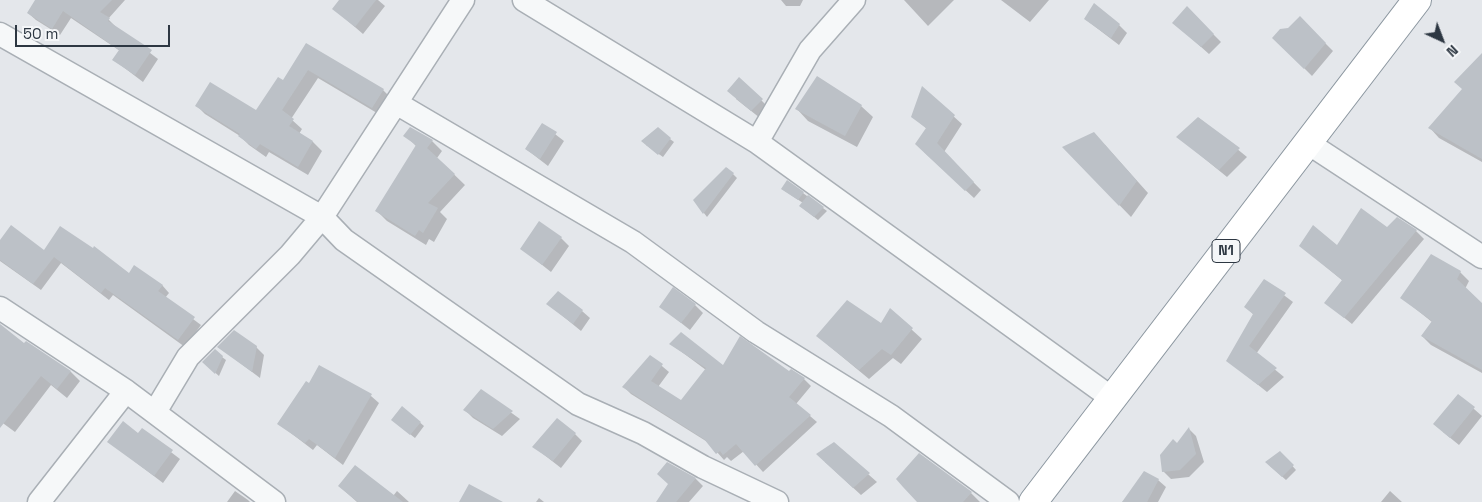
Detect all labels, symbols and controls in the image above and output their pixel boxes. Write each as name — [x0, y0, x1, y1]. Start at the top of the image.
scale bar — [18, 15, 172, 47]
north arrow — [1417, 15, 1467, 65]
text: 50 m — [23, 24, 58, 43]
text: N — [1443, 41, 1462, 61]
road number: N1 — [1212, 240, 1240, 262]

